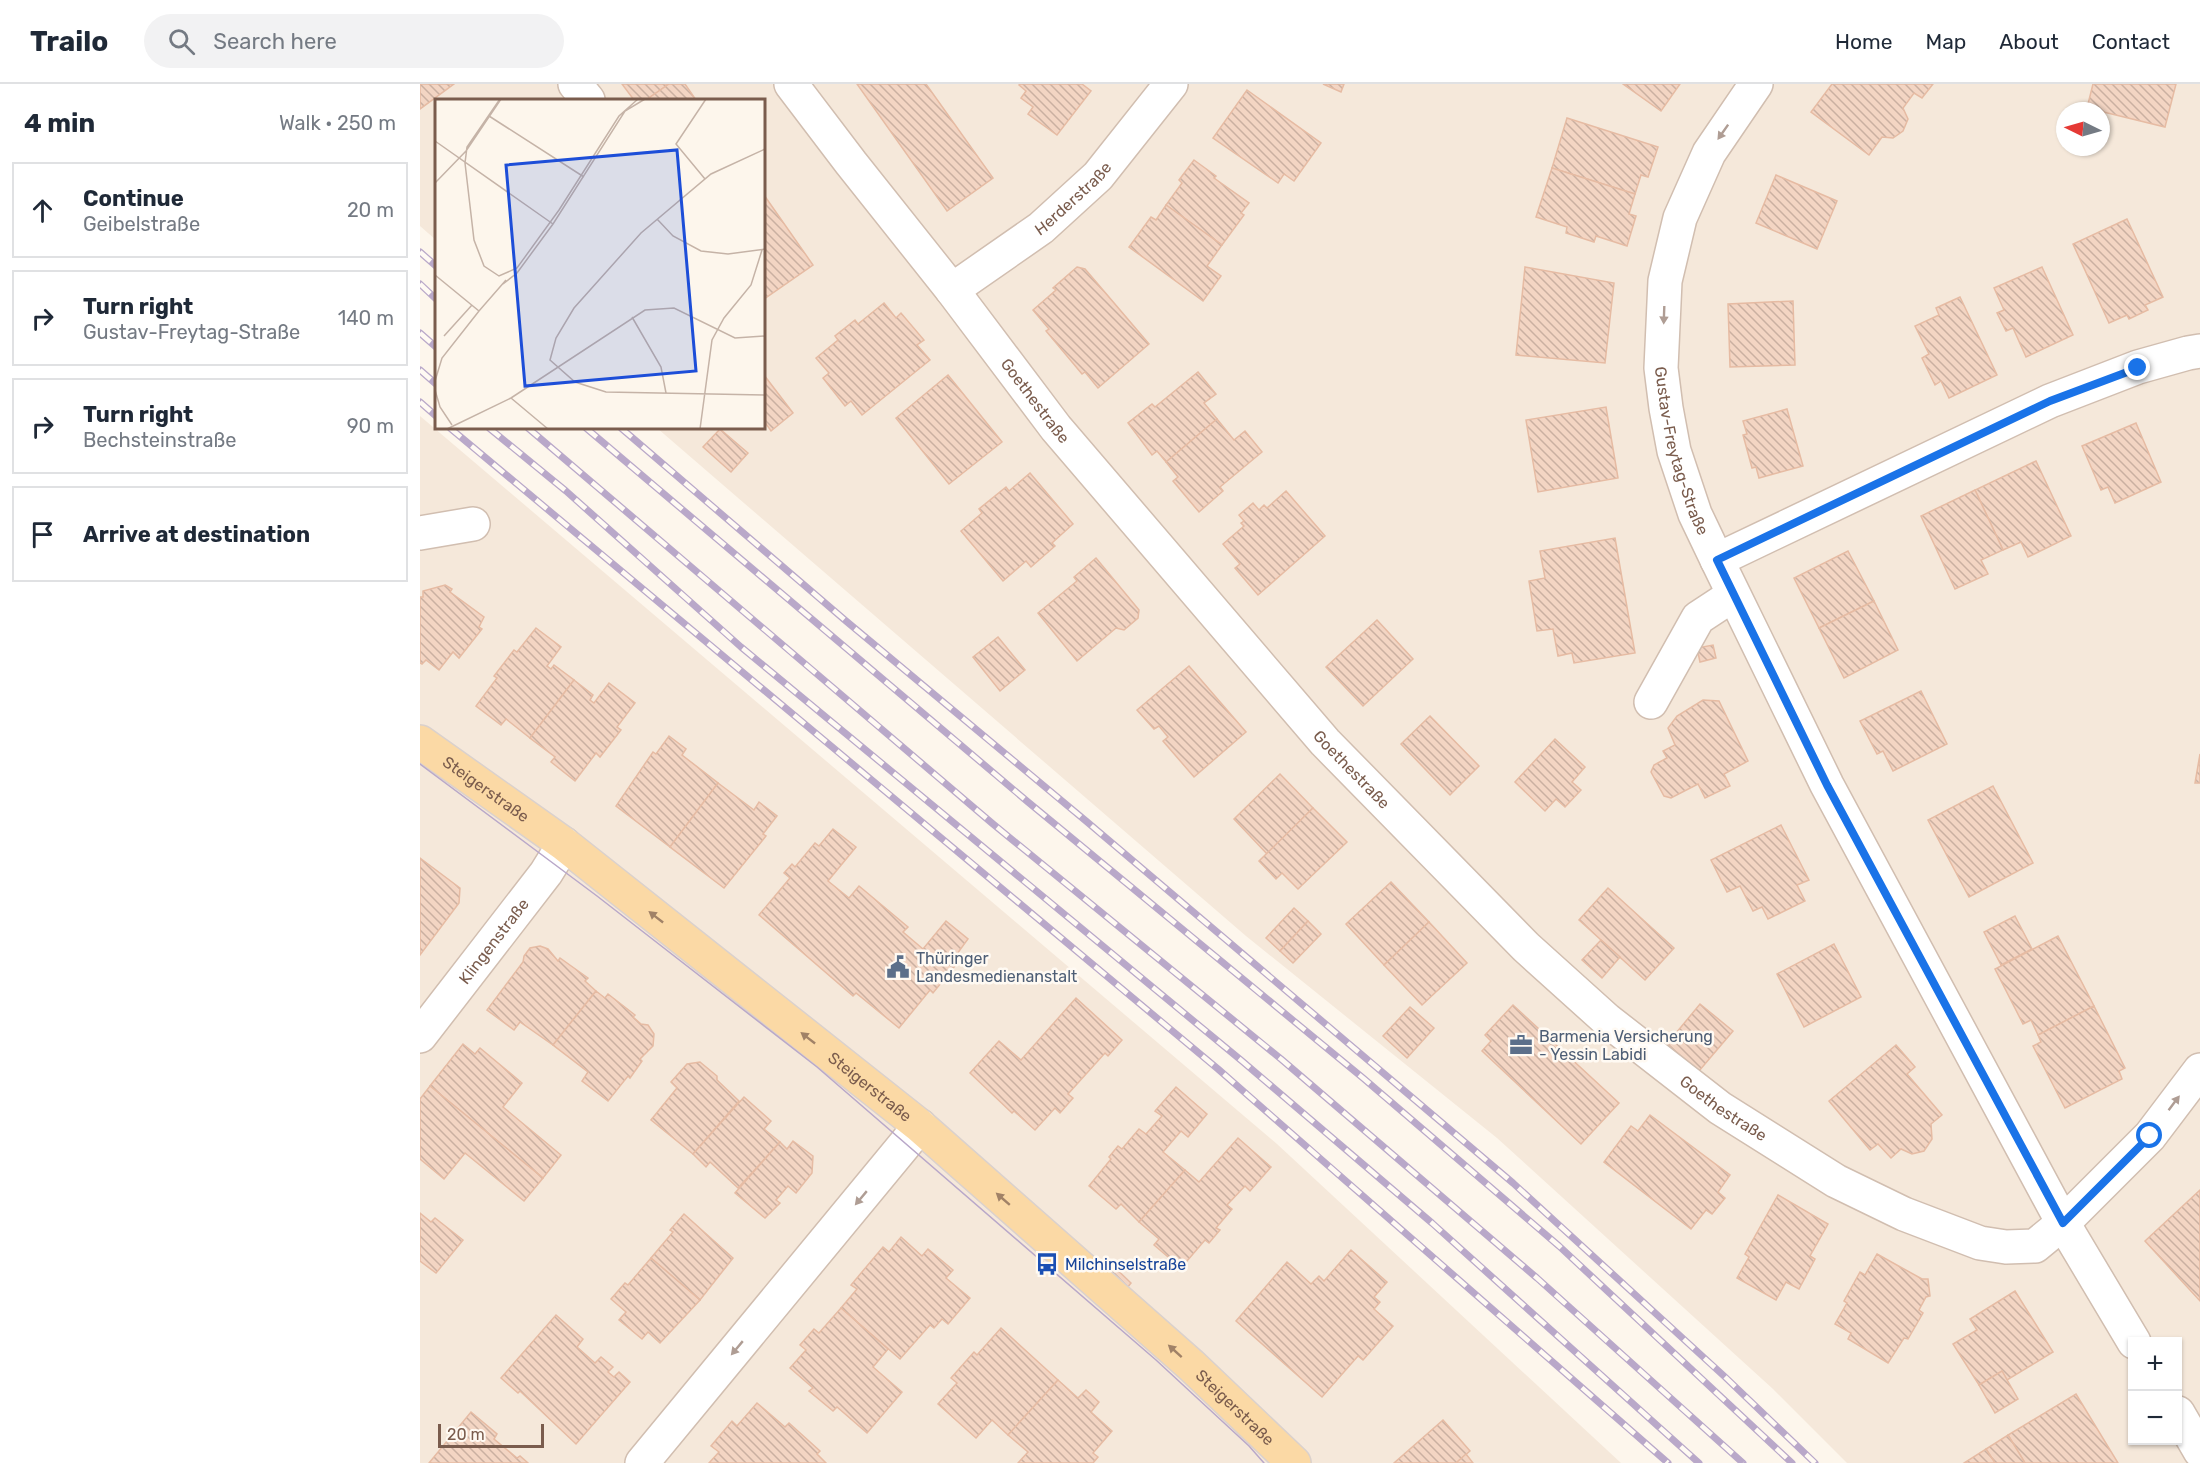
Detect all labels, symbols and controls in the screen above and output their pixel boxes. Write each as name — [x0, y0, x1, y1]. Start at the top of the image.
search box — [144, 14, 564, 68]
text: Trailo — [30, 25, 108, 58]
icon: search — [165, 25, 198, 58]
text: Search here — [213, 28, 337, 55]
text: Home — [1835, 29, 1892, 54]
text: Map — [1925, 29, 1966, 54]
text: About — [1999, 29, 2059, 54]
text: Contact — [2092, 29, 2170, 54]
inset map — [435, 99, 765, 429]
north arrow — [2056, 102, 2110, 156]
text: 4 min — [24, 108, 95, 139]
text: Walk · 250 m — [279, 111, 396, 135]
one-way arrow — [1718, 124, 1729, 140]
street label: Herderstraße — [1031, 158, 1115, 239]
text: Continue — [83, 185, 184, 212]
icon: ahead — [26, 194, 59, 227]
text: 20 m — [347, 198, 394, 222]
text: Geibelstraße — [83, 212, 200, 236]
text: Turn right — [83, 293, 193, 320]
icon: right — [26, 302, 59, 335]
one-way arrow — [1659, 305, 1668, 324]
text: 140 m — [338, 306, 394, 330]
text: Gustav-Freytag-Straße — [83, 320, 300, 344]
street label: Goethestraße — [997, 354, 1074, 447]
route end — [2124, 354, 2150, 380]
street label: Gustav-Freytag-Straße — [1651, 365, 1713, 538]
text: Turn right — [83, 401, 193, 428]
icon: right — [26, 410, 59, 443]
text: 90 m — [347, 414, 394, 438]
text: Bechsteinstraße — [83, 428, 236, 452]
icon: arrive — [26, 518, 59, 551]
text: Arrive at destination — [83, 521, 310, 548]
street label: Goethestraße — [1310, 726, 1394, 812]
street label: Steigerstraße — [439, 752, 533, 826]
street label: Klingenstraße — [454, 894, 532, 988]
one-way arrow — [648, 911, 663, 923]
place label: Thüringer Landesmedienanstalt — [916, 949, 1077, 986]
public building icon: Thüringer Landesmedienanstalt — [885, 954, 911, 980]
place label: Barmenia Versicherung - Yessin Labidi — [1539, 1027, 1713, 1064]
one-way arrow — [801, 1032, 816, 1044]
office icon: Barmenia Versicherung - Yessin Labidi — [1508, 1032, 1534, 1058]
street label: Steigerstraße — [825, 1048, 916, 1125]
street label: Goethestraße — [1676, 1071, 1771, 1145]
one-way arrow — [2168, 1096, 2180, 1111]
route start — [2136, 1122, 2162, 1148]
one-way arrow — [855, 1190, 868, 1205]
one-way arrow — [996, 1192, 1011, 1206]
bus stop icon: Milchinselstraße — [1034, 1251, 1060, 1277]
place label: Milchinselstraße — [1065, 1255, 1186, 1274]
map controls — [2128, 1337, 2182, 1445]
button: + — [2128, 1337, 2182, 1391]
one-way arrow — [730, 1340, 743, 1356]
one-way arrow — [1168, 1345, 1183, 1358]
street label: Steigerstraße — [1192, 1365, 1278, 1449]
button: − — [2128, 1391, 2182, 1445]
scale bar — [438, 1421, 544, 1448]
text: 20 m — [447, 1425, 485, 1444]

